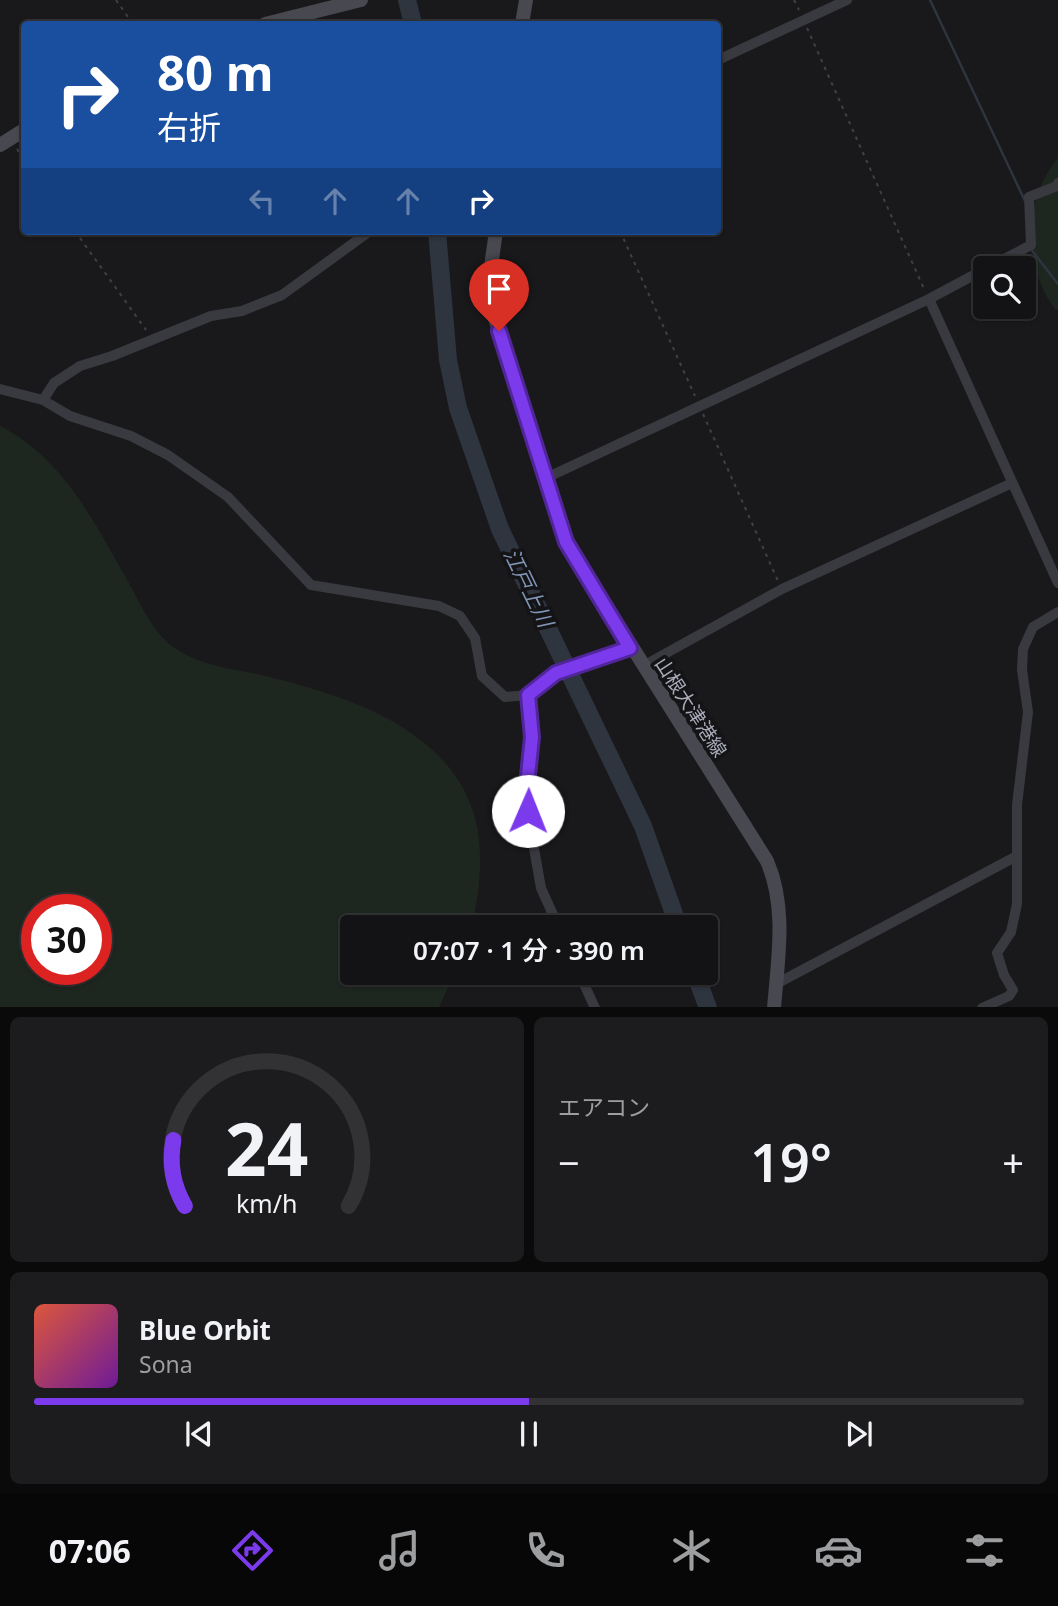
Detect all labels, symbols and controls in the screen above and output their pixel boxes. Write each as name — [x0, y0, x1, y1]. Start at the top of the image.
text: 80 m — [157, 39, 274, 105]
icon: right — [42, 49, 133, 140]
text: 右折 — [157, 105, 221, 148]
icon: left — [243, 182, 281, 220]
icon: ahead — [316, 182, 354, 220]
icon: ahead — [389, 182, 427, 220]
icon: right — [462, 182, 500, 220]
map controls — [973, 256, 1036, 319]
button: search — [973, 256, 1036, 319]
pin — [469, 259, 529, 331]
icon: arrive — [480, 270, 518, 308]
water label: 江戸上川 — [498, 544, 561, 633]
street label: 山根大津港線 — [649, 652, 733, 762]
position arrow — [491, 774, 565, 848]
speed limit sign: 30 — [21, 894, 112, 985]
text: 07:07 · 1 分 · 390 m — [413, 932, 645, 968]
text: エアコン — [558, 1091, 650, 1123]
text: 24 — [225, 1098, 309, 1197]
text: 19° — [750, 1126, 832, 1197]
text: − — [558, 1136, 580, 1188]
text: + — [1002, 1136, 1024, 1188]
text: km/h — [236, 1185, 298, 1219]
text: Blue Orbit — [139, 1312, 271, 1348]
text: Sona — [139, 1348, 193, 1380]
icon: previous — [180, 1415, 218, 1453]
icon: pause — [510, 1415, 548, 1453]
icon: next — [840, 1415, 878, 1453]
icon: directions — [228, 1526, 277, 1575]
icon: music — [375, 1526, 424, 1575]
icon: phone — [521, 1526, 570, 1575]
icon: climate — [667, 1526, 716, 1575]
icon: car — [814, 1526, 863, 1575]
icon: filters — [960, 1526, 1009, 1575]
text: 07:06 — [49, 1529, 131, 1572]

